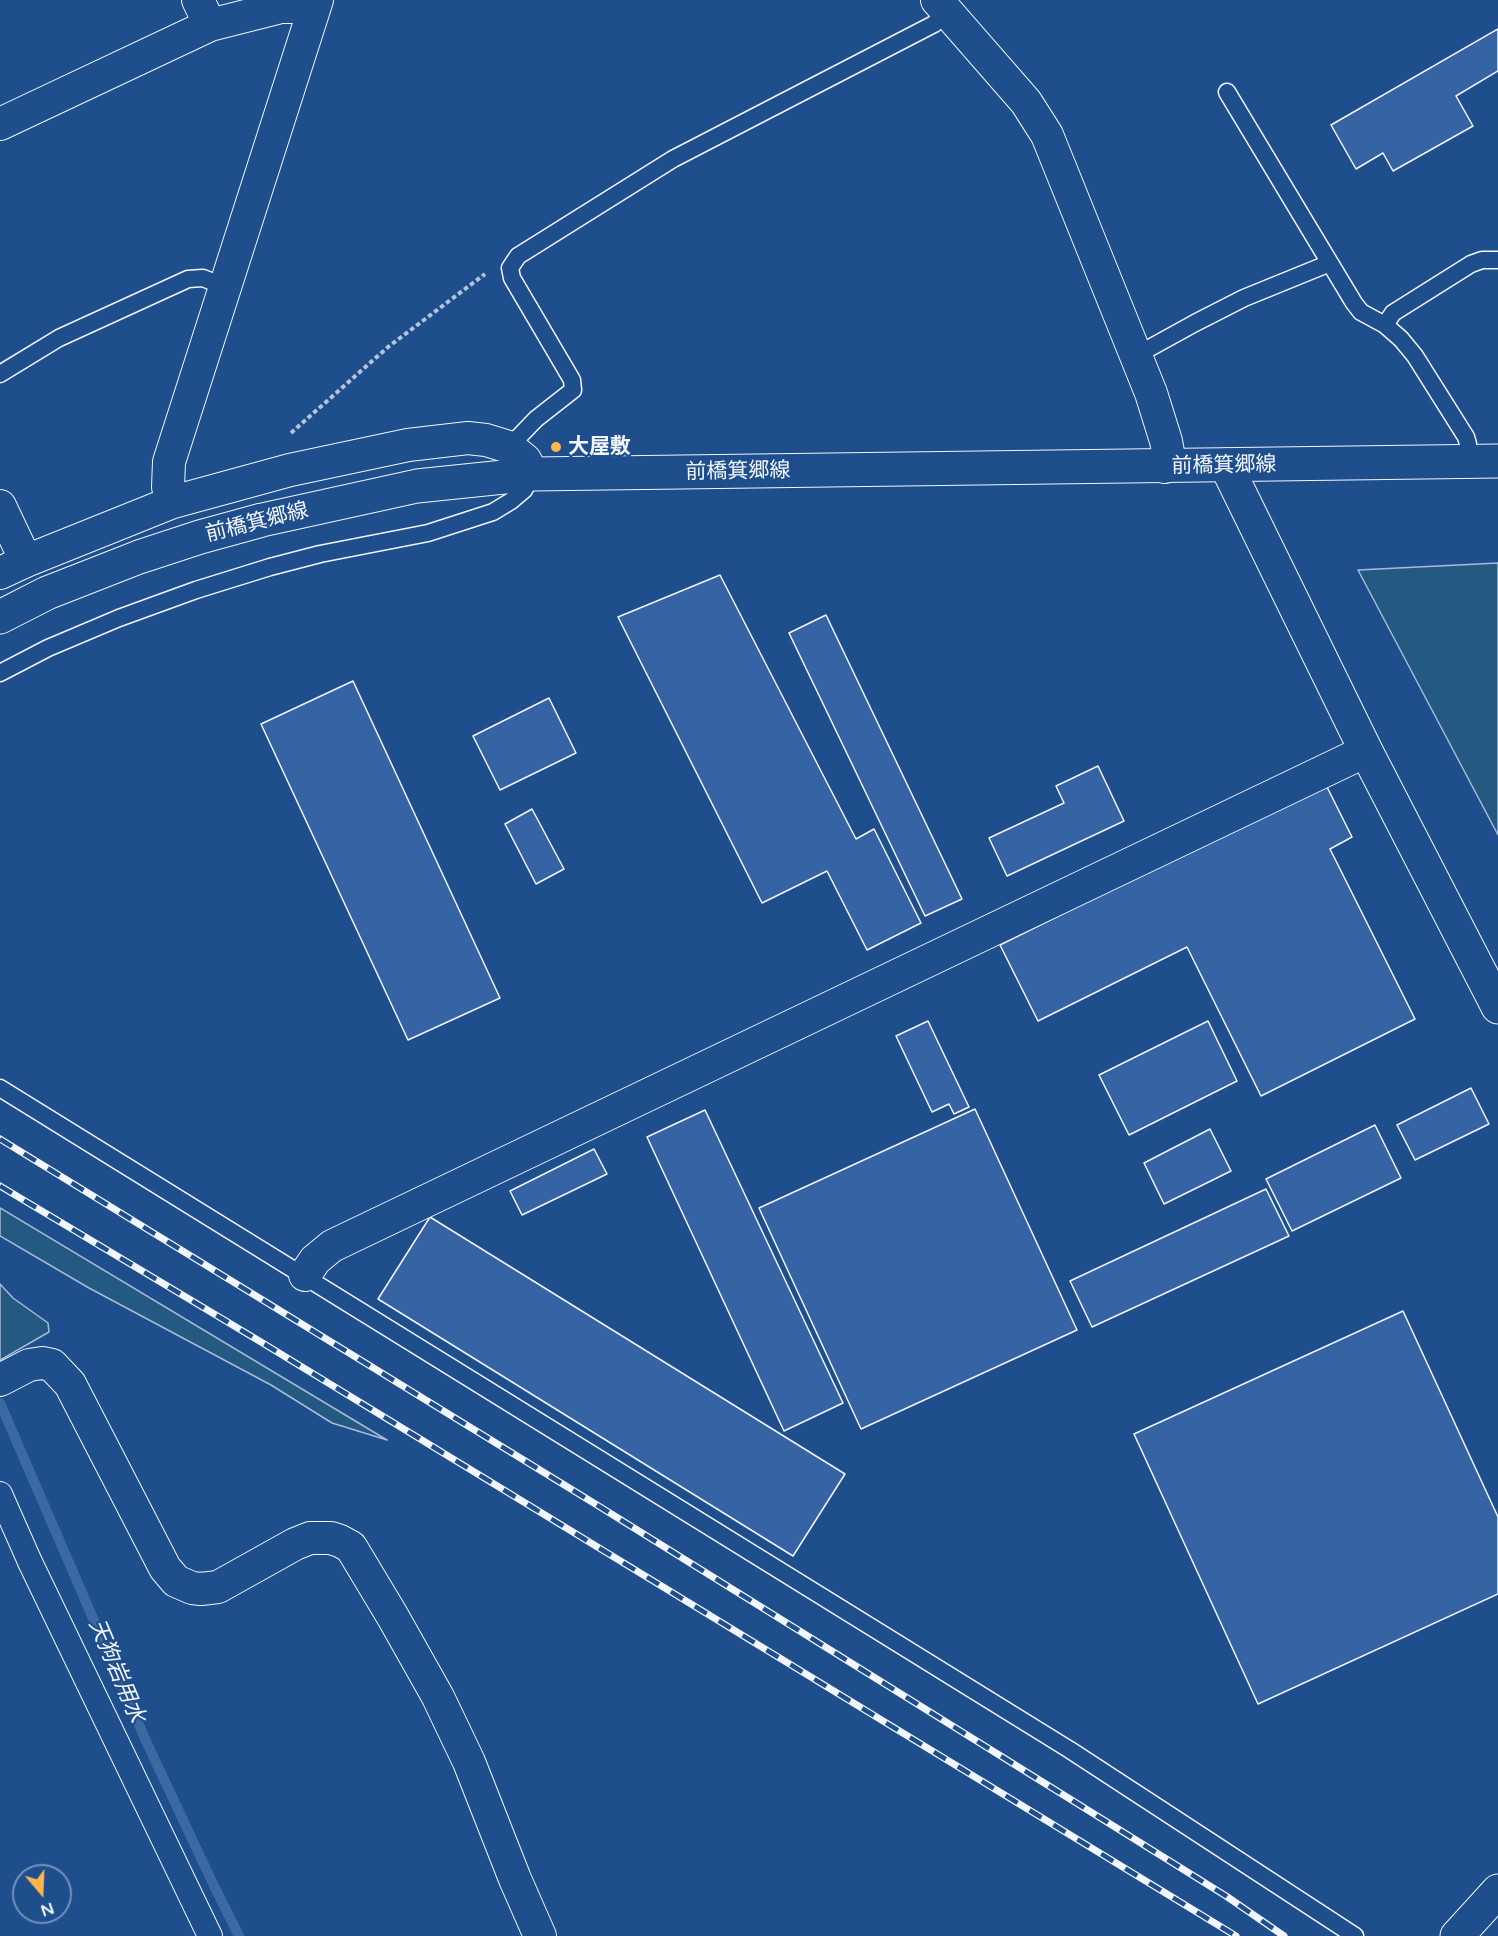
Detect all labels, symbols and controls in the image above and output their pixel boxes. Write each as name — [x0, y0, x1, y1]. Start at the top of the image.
place label: 大屋敷 — [568, 434, 631, 460]
marker: 大屋敷 — [549, 440, 563, 454]
street label: 前橋箕郷線 — [1171, 452, 1277, 480]
street label: 前橋箕郷線 — [685, 458, 791, 486]
street label: 前橋箕郷線 — [203, 498, 311, 548]
water label: 天狗岩用水 — [82, 1615, 150, 1727]
north arrow — [12, 1864, 72, 1924]
text: N — [38, 1898, 57, 1921]

